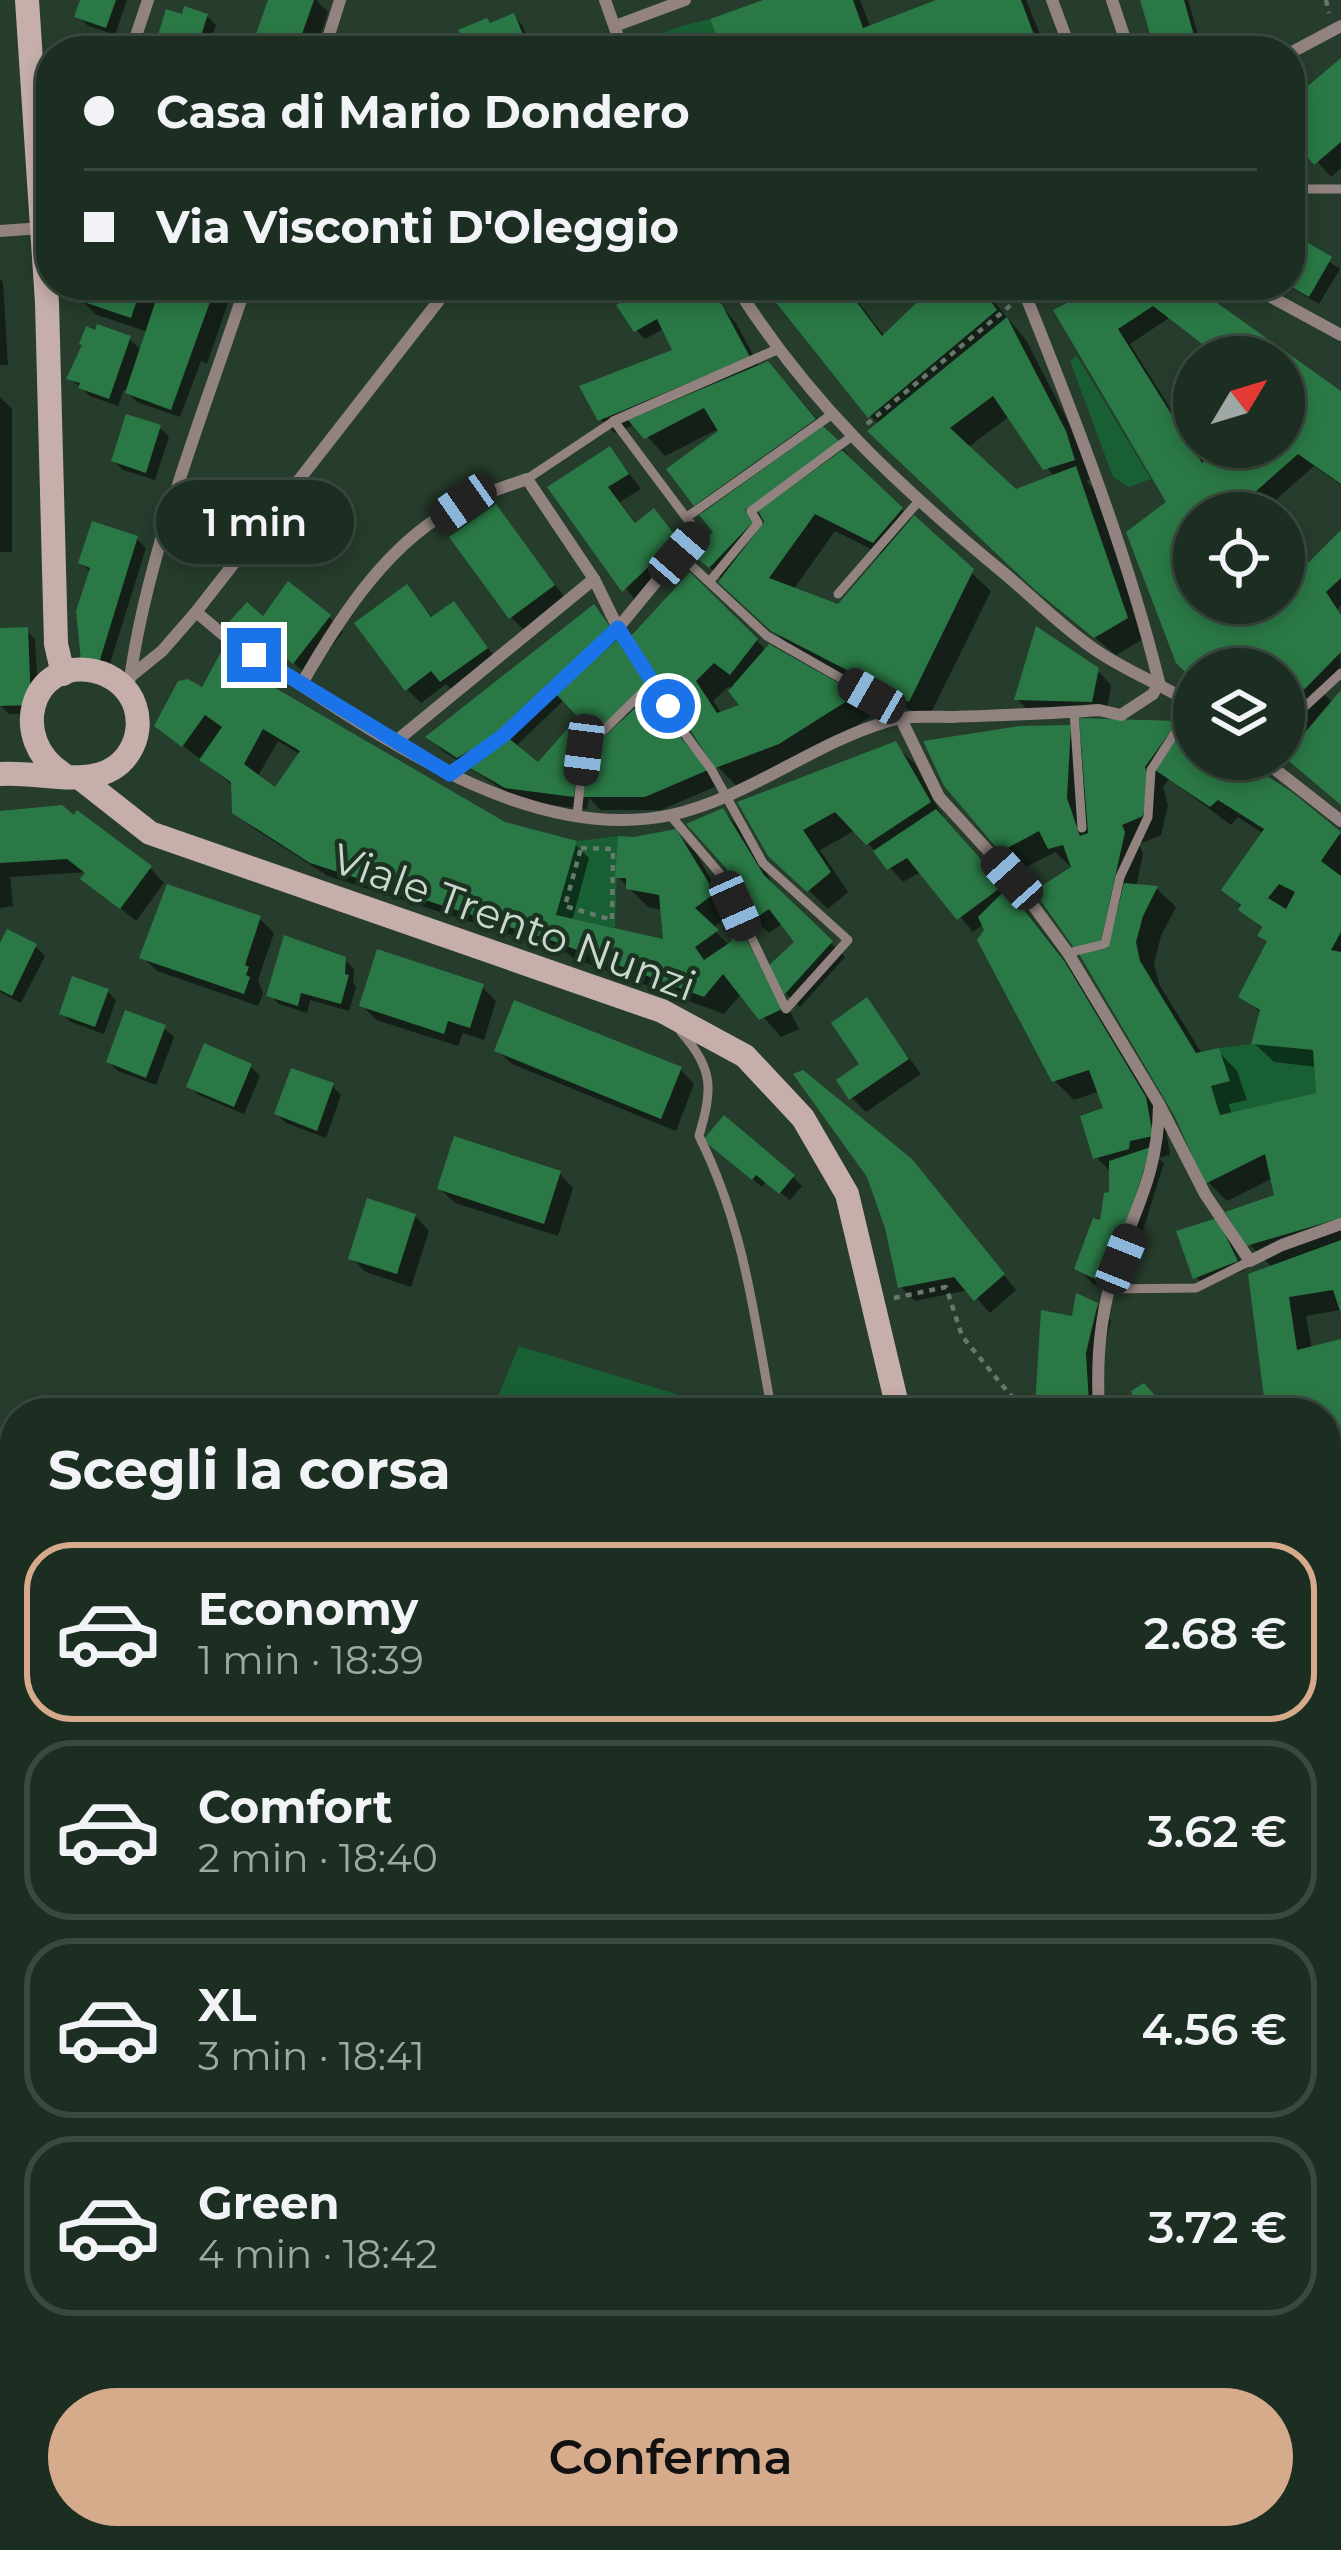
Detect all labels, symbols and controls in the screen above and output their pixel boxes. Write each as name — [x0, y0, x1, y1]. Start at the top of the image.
text: Casa di Mario Dondero — [156, 84, 690, 139]
text: Via Visconti D'Oleggio — [156, 199, 679, 254]
north arrow — [1173, 336, 1305, 468]
map controls — [1173, 336, 1305, 780]
car — [423, 468, 503, 538]
callout: 1 min — [155, 481, 353, 565]
button: locate — [1173, 492, 1305, 624]
text: 1 min — [203, 498, 307, 546]
car — [642, 515, 716, 593]
route end — [227, 628, 281, 682]
button: layers — [1173, 648, 1305, 780]
car — [832, 662, 912, 730]
route start — [641, 679, 695, 733]
car — [562, 712, 606, 788]
street label: Viale Trento Nunzi — [325, 832, 703, 1012]
car — [975, 839, 1049, 917]
car — [704, 866, 766, 946]
car — [1091, 1219, 1151, 1299]
text: Scegli la corsa — [48, 1437, 451, 1503]
icon: car — [54, 1578, 162, 1686]
text: Economy — [198, 1581, 418, 1636]
text: 2.68 € — [1144, 1605, 1287, 1660]
text: 1 min · 18:39 — [198, 1636, 424, 1684]
icon: car — [54, 1776, 162, 1884]
text: Comfort — [198, 1779, 393, 1834]
text: 3.62 € — [1147, 1803, 1287, 1858]
text: 2 min · 18:40 — [198, 1834, 438, 1882]
icon: car — [54, 1974, 162, 2082]
text: XL — [198, 1977, 256, 2032]
text: 4.56 € — [1141, 2001, 1287, 2056]
text: 3 min · 18:41 — [198, 2032, 425, 2080]
icon: car — [54, 2172, 162, 2280]
text: Green — [198, 2175, 340, 2230]
text: 3.72 € — [1148, 2199, 1287, 2254]
text: 4 min · 18:42 — [198, 2230, 438, 2278]
button: Conferma — [48, 2388, 1293, 2526]

